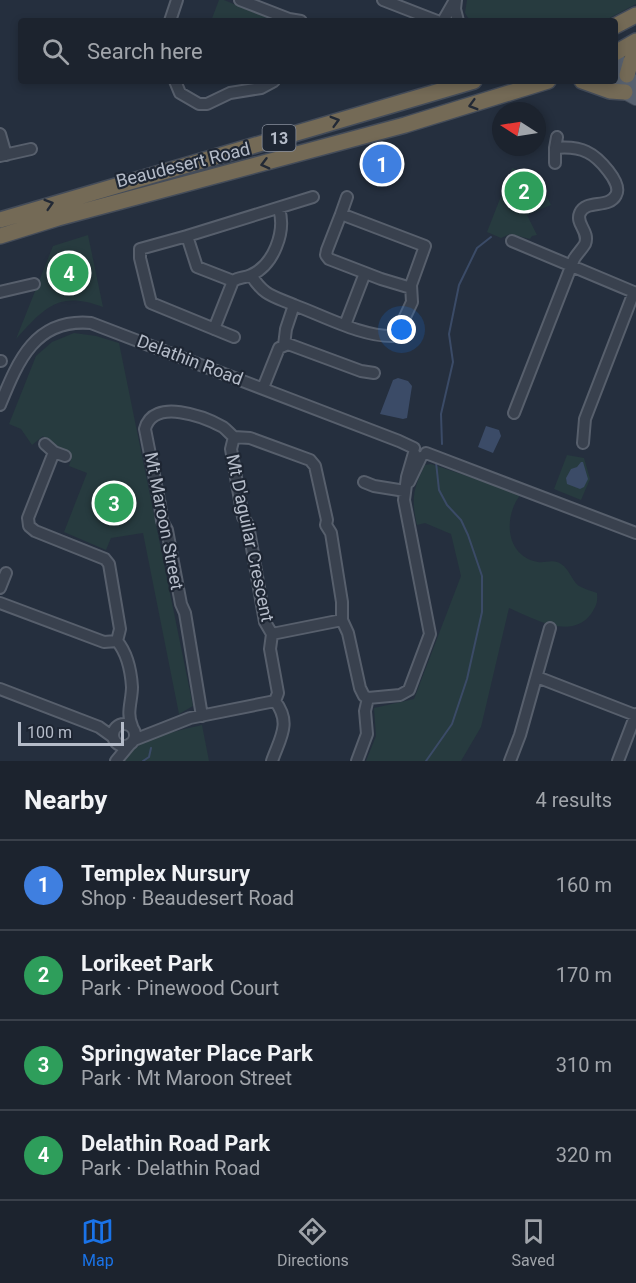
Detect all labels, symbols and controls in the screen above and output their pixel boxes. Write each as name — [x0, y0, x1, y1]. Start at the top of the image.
search box — [18, 18, 618, 84]
icon: search — [39, 35, 72, 68]
text: Search here — [87, 39, 203, 64]
one-way arrow — [468, 98, 479, 110]
north arrow — [492, 102, 546, 156]
one-way arrow — [329, 116, 340, 128]
road number: 13 — [262, 125, 296, 151]
street label: Beaudesert Road — [114, 138, 252, 191]
pin: 1 — [362, 142, 401, 186]
one-way arrow — [260, 156, 270, 169]
pin: 2 — [504, 168, 544, 213]
one-way arrow — [43, 199, 54, 211]
pin: 4 — [50, 250, 88, 296]
your location — [387, 315, 416, 344]
street label: Delathin Road — [134, 330, 246, 389]
street label: Mt Maroon Street — [141, 450, 188, 592]
street label: Mt D'aguilar Crescent — [222, 452, 279, 624]
pin: 3 — [94, 480, 134, 526]
scale bar — [18, 719, 124, 746]
text: 100 m — [27, 723, 72, 742]
text: Nearby — [24, 785, 107, 815]
text: 4 results — [536, 788, 612, 812]
text: Templex Nursury — [81, 861, 250, 886]
text: 1 — [38, 873, 49, 897]
text: 160 m — [556, 873, 612, 897]
text: Shop · Beaudesert Road — [81, 886, 294, 910]
text: Lorikeet Park — [81, 951, 213, 976]
text: 2 — [38, 963, 49, 987]
text: 170 m — [556, 963, 612, 987]
text: Park · Pinewood Court — [81, 976, 279, 1000]
text: Springwater Place Park — [81, 1041, 313, 1066]
text: 3 — [38, 1053, 49, 1077]
text: 310 m — [556, 1053, 612, 1077]
text: Park · Mt Maroon Street — [81, 1066, 292, 1090]
text: Delathin Road Park — [81, 1131, 270, 1156]
text: 4 — [38, 1143, 49, 1167]
text: 320 m — [556, 1143, 612, 1167]
text: Park · Delathin Road — [81, 1156, 260, 1180]
tab: Map — [81, 1215, 114, 1270]
tab: Directions — [277, 1215, 349, 1270]
tab: Saved — [511, 1215, 555, 1270]

